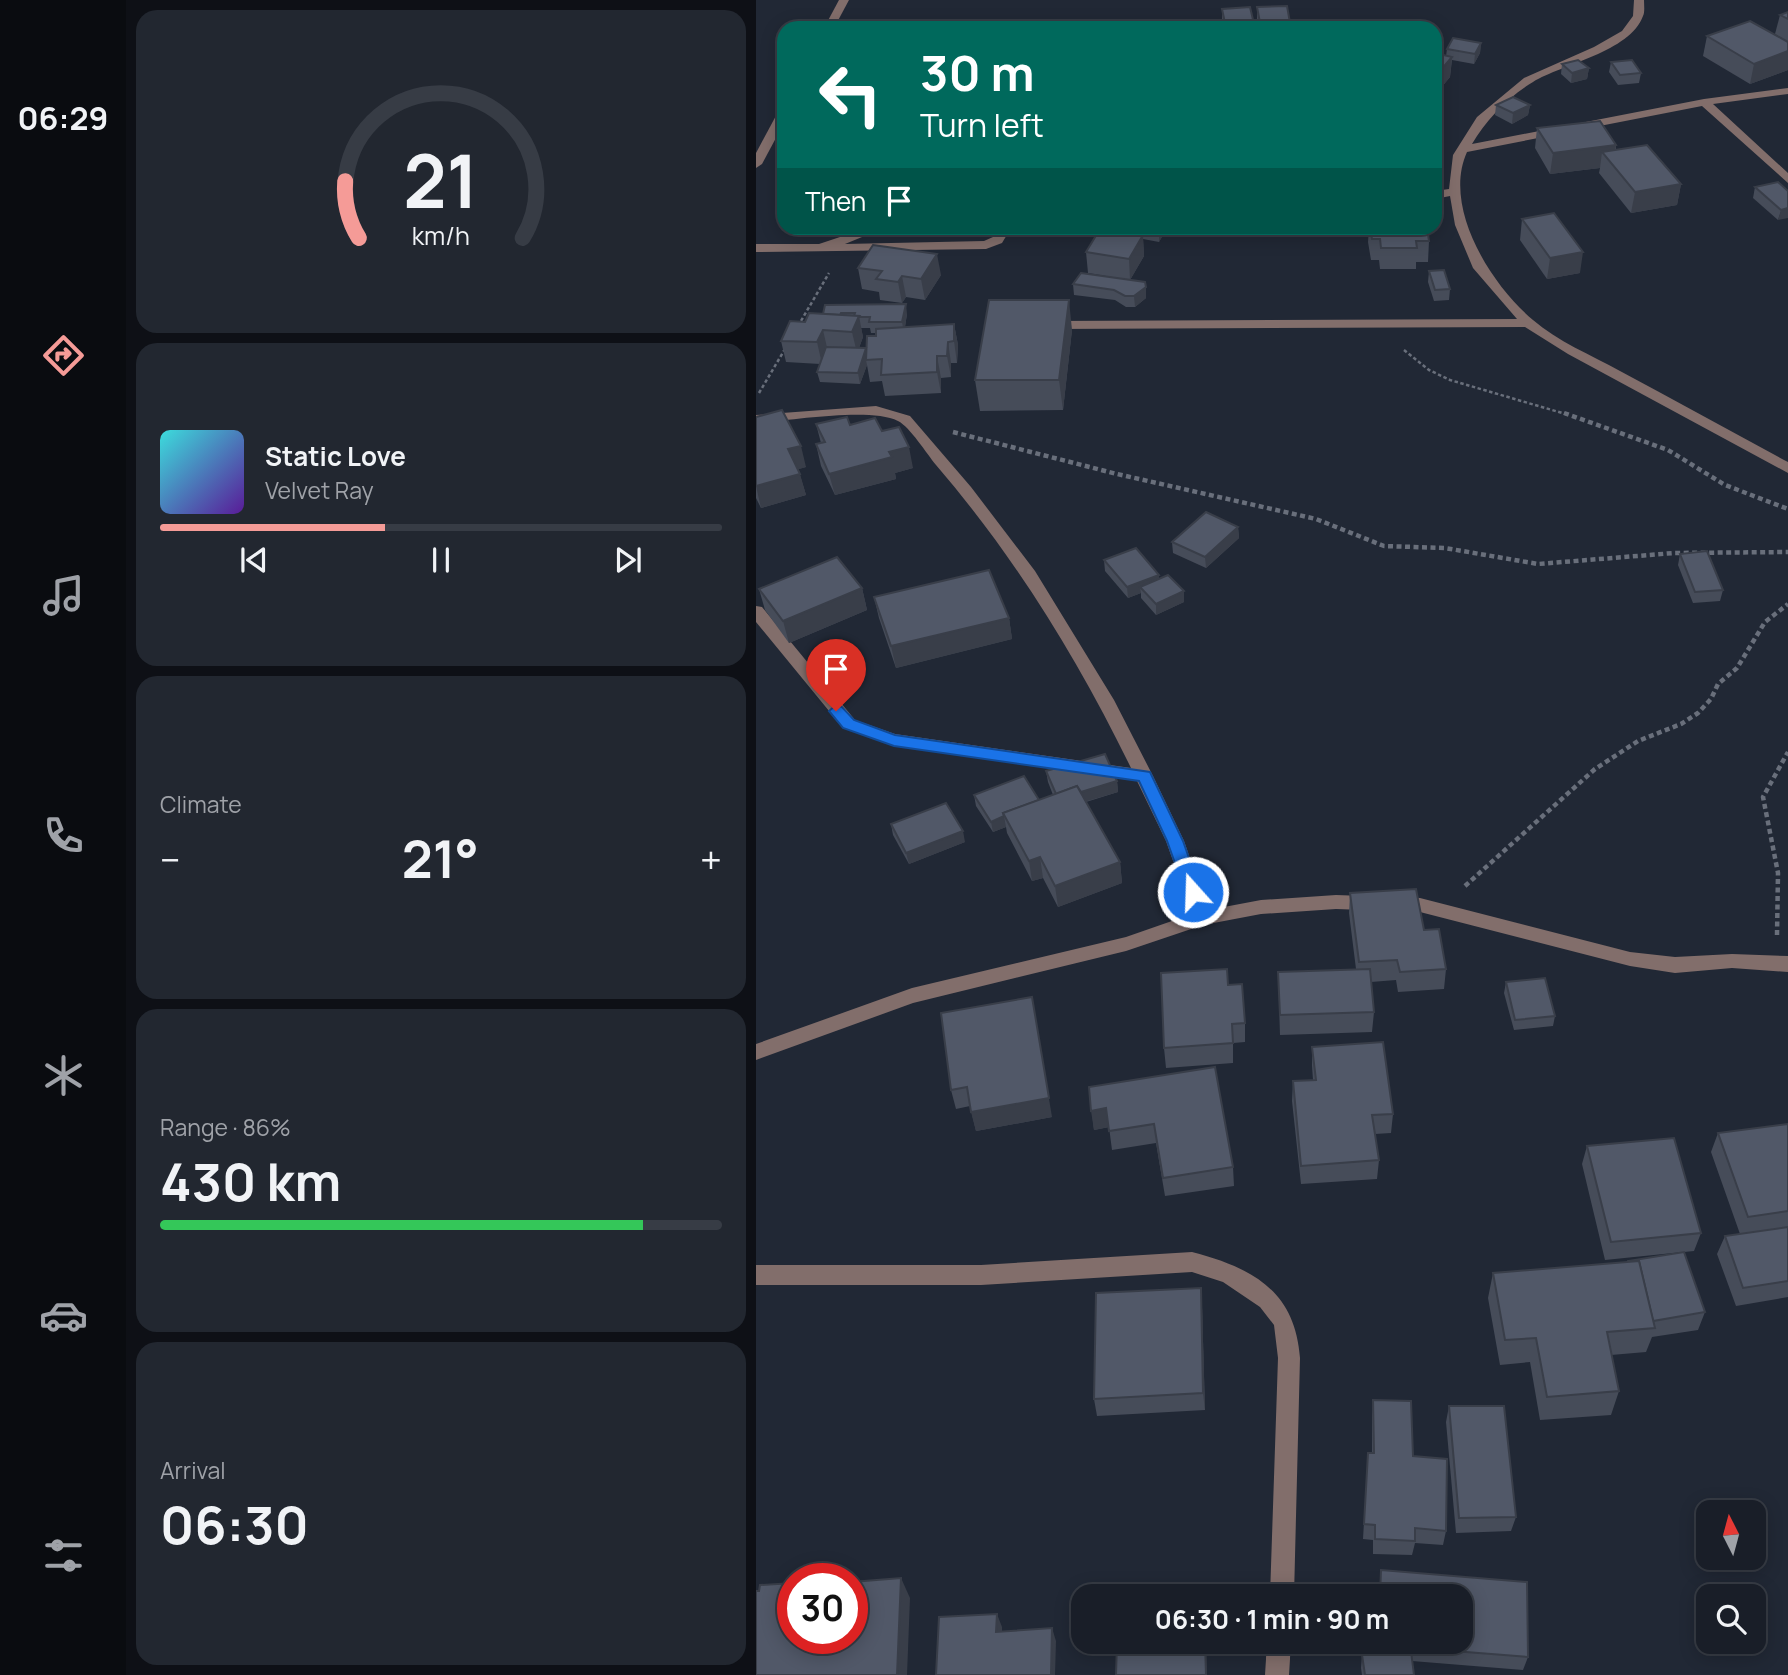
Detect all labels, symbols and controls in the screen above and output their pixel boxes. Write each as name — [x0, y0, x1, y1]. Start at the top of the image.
text: 30 m — [920, 39, 1035, 106]
icon: left — [805, 49, 896, 140]
text: 06:29 — [18, 96, 108, 140]
text: Turn left — [920, 103, 1044, 147]
text: 21 — [403, 130, 479, 230]
icon: arrive — [880, 182, 918, 220]
text: Then — [805, 183, 866, 219]
text: km/h — [412, 217, 470, 252]
icon: directions — [39, 331, 88, 380]
text: Static Love — [265, 438, 406, 474]
text: Velvet Ray — [265, 474, 374, 506]
icon: previous — [235, 541, 273, 579]
icon: pause — [422, 541, 460, 579]
icon: next — [609, 541, 647, 579]
icon: music — [39, 571, 88, 620]
pin — [806, 639, 866, 711]
icon: arrive — [817, 650, 855, 688]
text: Climate — [160, 788, 242, 820]
icon: phone — [39, 811, 88, 860]
text: 21° — [402, 823, 479, 894]
text: − — [160, 833, 181, 885]
text: + — [700, 833, 722, 885]
position arrow — [1156, 855, 1230, 929]
icon: climate — [39, 1051, 88, 1100]
text: Range · 86% — [160, 1111, 291, 1143]
text: 430 km — [160, 1146, 341, 1217]
icon: car — [39, 1291, 88, 1340]
text: Arrival — [160, 1454, 226, 1486]
text: 06:30 — [160, 1489, 309, 1560]
north arrow — [1696, 1500, 1766, 1570]
map controls — [1696, 1500, 1766, 1654]
icon: filters — [39, 1531, 88, 1580]
speed limit sign: 30 — [777, 1563, 868, 1654]
button: search — [1696, 1584, 1766, 1654]
text: 06:30 · 1 min · 90 m — [1155, 1601, 1389, 1637]

